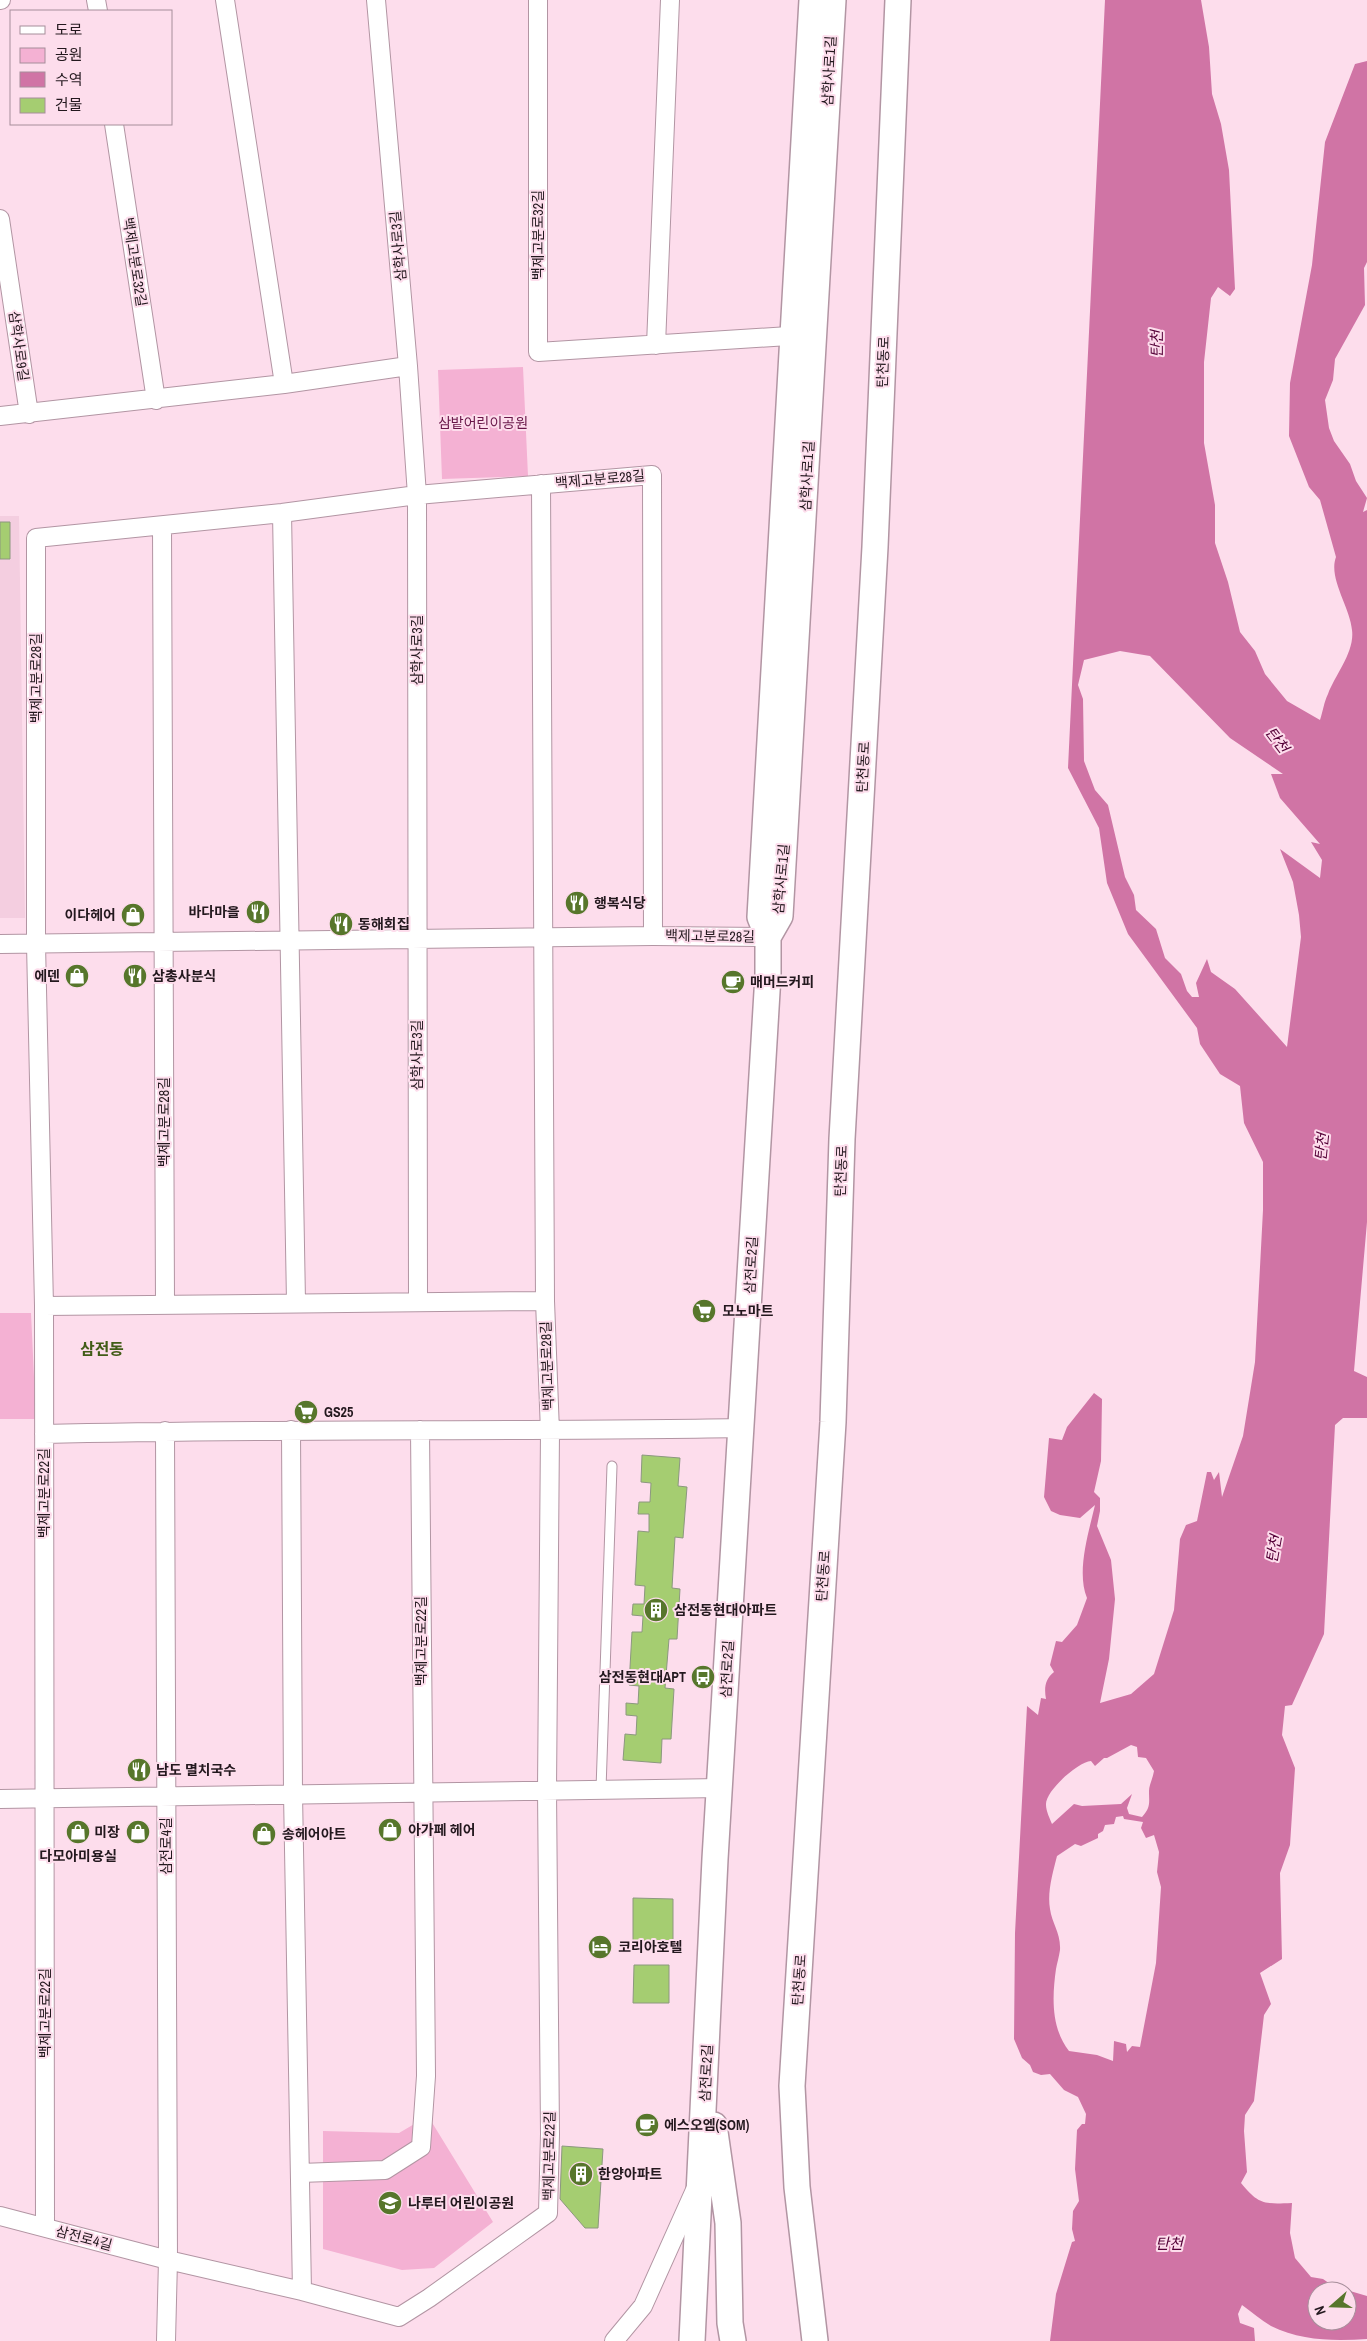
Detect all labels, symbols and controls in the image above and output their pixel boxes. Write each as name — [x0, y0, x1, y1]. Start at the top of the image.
legend — [10, 10, 172, 125]
text: 도로 — [55, 19, 83, 40]
street label: 삼학사로1길 — [818, 35, 840, 107]
text: 공원 — [55, 44, 83, 65]
text: 수역 — [55, 69, 83, 90]
text: 건물 — [55, 94, 83, 115]
street label: 백제고분로32길 — [529, 190, 547, 280]
street label: 삼학사로3길 — [386, 210, 410, 282]
street label: 백제고분로32길 — [119, 216, 151, 308]
street label: 삼학사로9길 — [5, 310, 33, 382]
water label: 탄천 — [1146, 328, 1167, 358]
street label: 탄천동로 — [873, 336, 893, 388]
park label: 삼밭어린이공원 — [438, 414, 528, 432]
street label: 삼학사로1길 — [796, 440, 818, 512]
street label: 백제고분로28길 — [554, 466, 646, 492]
street label: 삼학사로3길 — [408, 615, 426, 685]
street label: 백제고분로28길 — [27, 633, 45, 723]
water label: 탄천 — [1261, 722, 1295, 759]
street label: 탄천동로 — [853, 741, 873, 793]
street label: 삼학사로1길 — [769, 843, 793, 915]
restaurant icon: 행복식당 — [564, 890, 590, 916]
place label: 행복식당 — [594, 894, 646, 912]
restaurant icon: 바다마을 — [245, 899, 271, 925]
shop icon: 이다헤어 — [120, 902, 146, 928]
place label: 바다마을 — [188, 903, 240, 921]
place label: 이다헤어 — [64, 906, 116, 924]
restaurant icon: 동해회집 — [328, 911, 354, 937]
place label: 동해회집 — [358, 915, 410, 933]
street label: 백제고분로28길 — [665, 926, 755, 946]
shop icon: 에덴 — [64, 963, 90, 989]
restaurant icon: 삼총사분식 — [122, 963, 148, 989]
place label: 에덴 — [34, 967, 60, 985]
place label: 삼총사분식 — [152, 967, 216, 985]
cafe icon: 매머드커피 — [720, 969, 746, 995]
place label: 매머드커피 — [750, 973, 814, 991]
street label: 삼학사로3길 — [408, 1020, 426, 1090]
street label: 백제고분로28길 — [155, 1077, 173, 1167]
water label: 탄천 — [1310, 1130, 1334, 1162]
street label: 탄천동로 — [831, 1145, 851, 1197]
street label: 삼전로2길 — [740, 1236, 762, 1294]
supermarket icon: 모노마트 — [691, 1298, 717, 1324]
place label: 모노마트 — [722, 1302, 774, 1320]
street label: 백제고분로28길 — [536, 1321, 558, 1411]
district label: 삼전동 — [80, 1338, 124, 1360]
supermarket icon: GS25 — [293, 1399, 319, 1425]
place label: GS25 — [324, 1403, 354, 1421]
street label: 백제고분로22길 — [35, 1448, 53, 1538]
water label: 탄천 — [1261, 1531, 1287, 1564]
street label: 탄천동로 — [812, 1550, 834, 1602]
street label: 백제고분로22길 — [412, 1596, 430, 1686]
building icon: 삼전동현대아파트 — [643, 1597, 669, 1623]
place label: 삼전동현대아파트 — [674, 1601, 777, 1619]
street label: 삼전로2길 — [716, 1640, 738, 1698]
bus stop icon: 삼전동현대APT — [690, 1664, 716, 1690]
place label: 삼전동현대APT — [599, 1668, 686, 1686]
restaurant icon: 남도 멸치국수 — [126, 1757, 152, 1783]
place label: 남도 멸치국수 — [156, 1761, 237, 1779]
street label: 삼전로4길 — [157, 1817, 175, 1875]
shop icon: 아가페 헤어 — [377, 1817, 403, 1843]
shop icon: 다모아미용실 — [65, 1819, 91, 1845]
shop icon: 미장 — [125, 1819, 151, 1845]
shop icon: 송헤어아트 — [251, 1821, 277, 1847]
place label: 아가페 헤어 — [408, 1821, 476, 1839]
place label: 미장 — [94, 1823, 120, 1841]
place label: 송헤어아트 — [282, 1825, 347, 1843]
place label: 다모아미용실 — [39, 1847, 117, 1865]
hotel icon: 코리아호텔 — [587, 1934, 613, 1960]
place label: 코리아호텔 — [618, 1938, 683, 1956]
street label: 탄천동로 — [788, 1954, 810, 2006]
street label: 백제고분로22길 — [36, 1968, 54, 2058]
street label: 삼전로2길 — [695, 2044, 717, 2102]
street label: 백제고분로22길 — [539, 2111, 559, 2201]
cafe icon: 에스오엠(SOM) — [634, 2112, 660, 2138]
place label: 에스오엠(SOM) — [664, 2116, 749, 2134]
building icon: 한양아파트 — [568, 2161, 594, 2187]
place label: 한양아파트 — [598, 2165, 663, 2183]
school or university icon: 나루터 어린이공원 — [377, 2190, 403, 2216]
place label: 나루터 어린이공원 — [408, 2194, 514, 2212]
street label: 삼전로4길 — [54, 2222, 114, 2254]
water label: 탄천 — [1155, 2233, 1185, 2254]
north arrow — [1307, 2281, 1357, 2331]
text: N — [1310, 2303, 1330, 2317]

